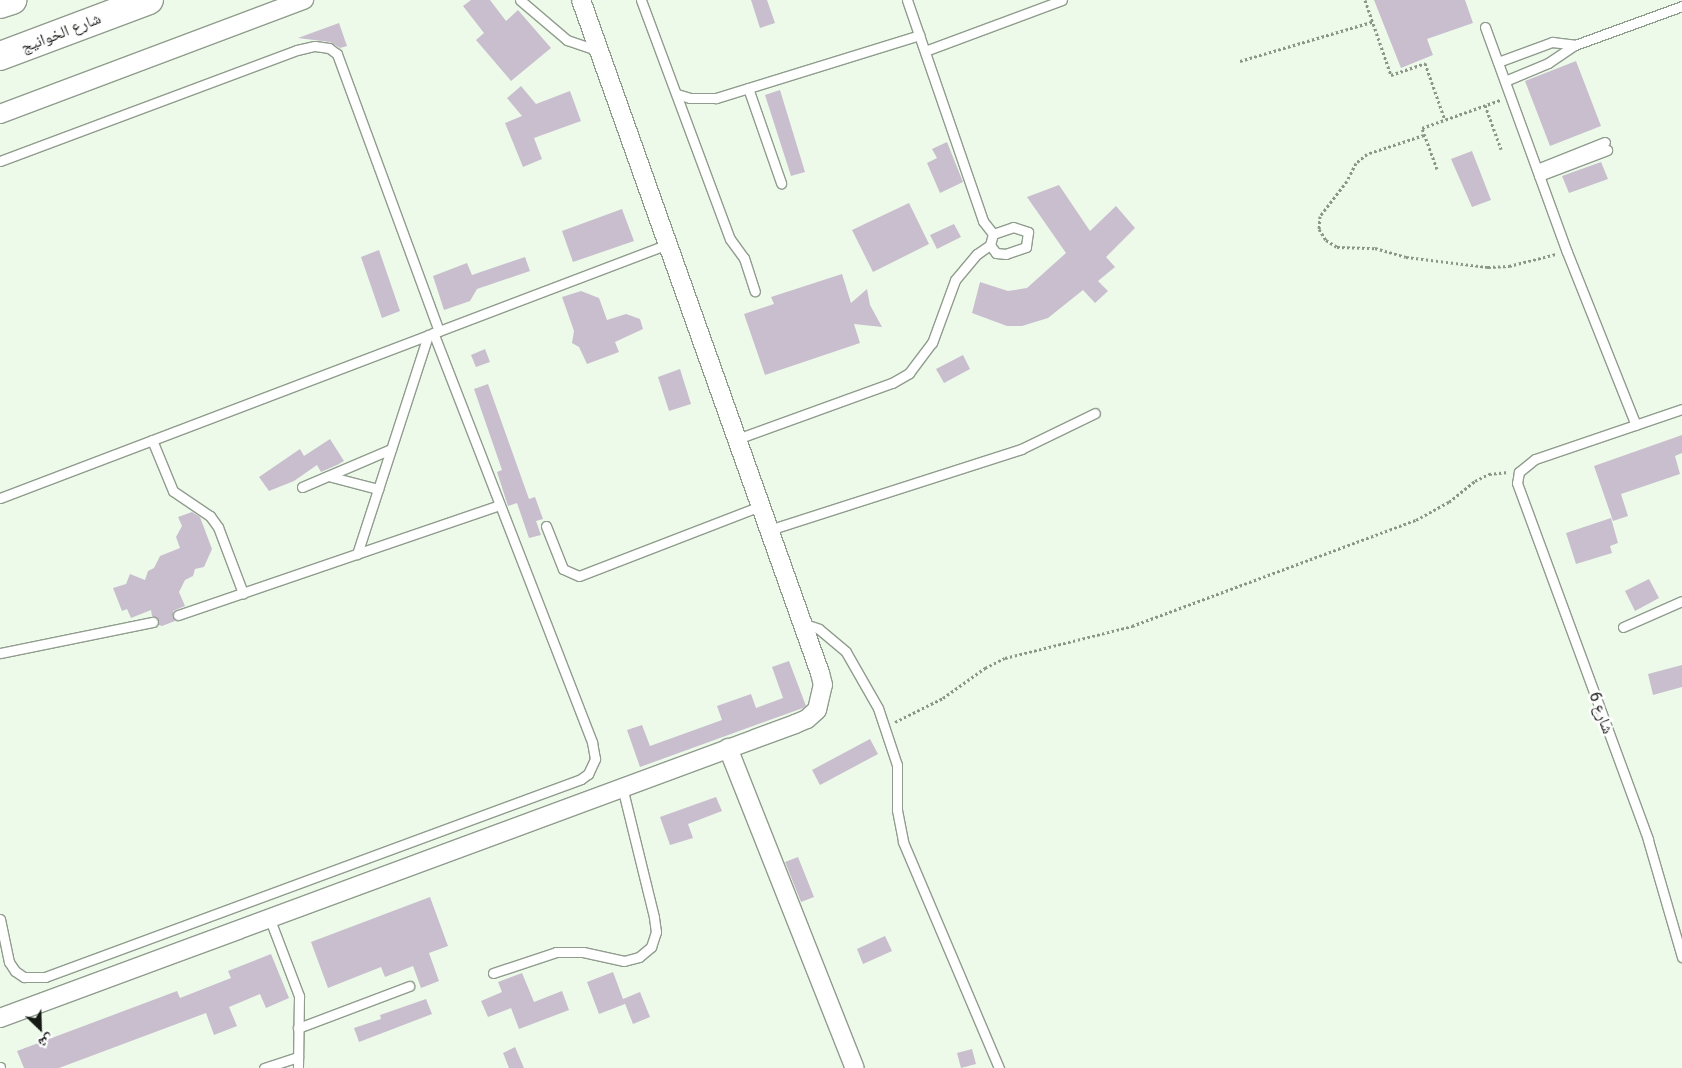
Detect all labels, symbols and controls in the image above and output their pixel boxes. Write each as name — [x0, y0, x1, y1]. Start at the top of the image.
street label: شارع الخوانيج — [18, 9, 104, 57]
street label: شارع 6 — [1585, 689, 1617, 737]
north arrow — [15, 1003, 65, 1053]
text: ش — [36, 1031, 56, 1052]

